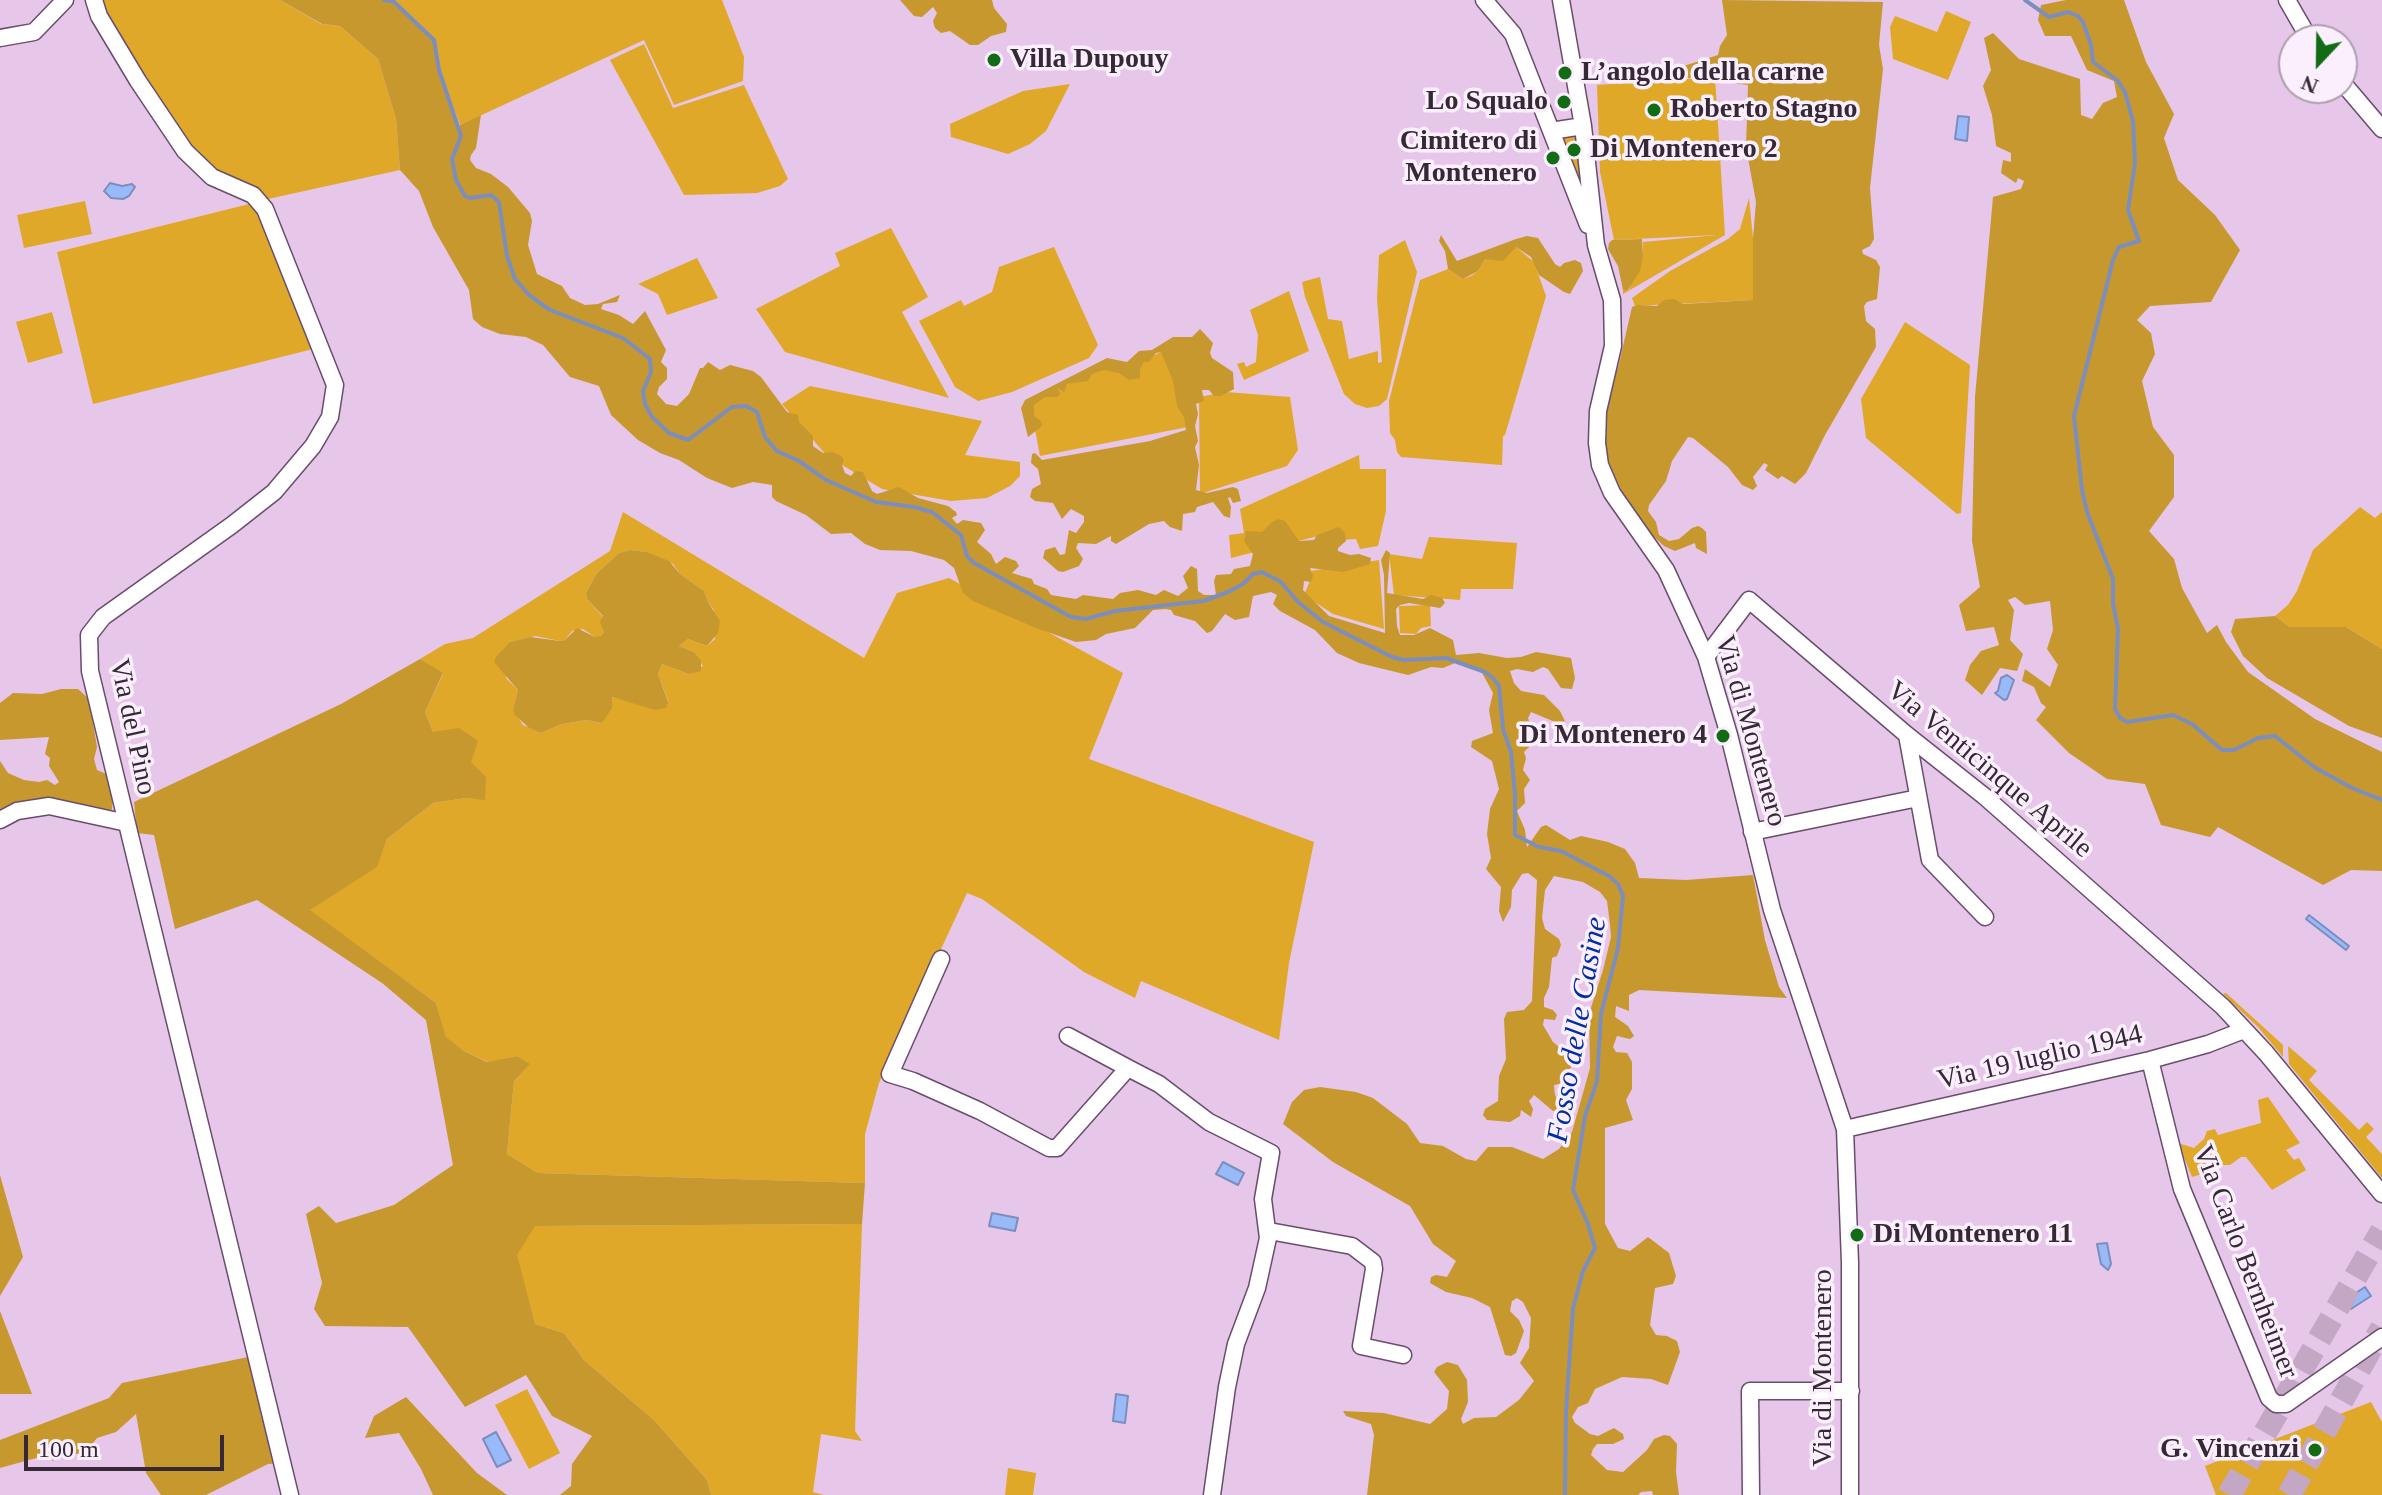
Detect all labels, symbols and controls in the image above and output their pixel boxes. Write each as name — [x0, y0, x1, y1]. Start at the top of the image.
north arrow — [2278, 24, 2358, 104]
place label: Villa Dupouy — [1010, 43, 1168, 77]
marker: Villa Dupouy — [985, 51, 1003, 69]
place label: L’angolo della carne — [1581, 56, 1824, 90]
marker: L’angolo della carne — [1556, 64, 1574, 82]
text: N — [2298, 70, 2322, 99]
place label: Lo Squalo — [1426, 85, 1548, 119]
marker: Lo Squalo — [1555, 93, 1573, 111]
place label: Roberto Stagno — [1670, 93, 1857, 127]
marker: Roberto Stagno — [1645, 101, 1663, 119]
place label: Cimitero di Montenero — [1400, 125, 1537, 191]
place label: Di Montenero 2 — [1590, 133, 1778, 167]
marker: Di Montenero 2 — [1565, 141, 1583, 159]
marker: Cimitero di Montenero — [1544, 149, 1562, 167]
street label: Via di Montenero — [1707, 632, 1793, 830]
street label: Via del Pino — [101, 656, 163, 798]
street label: Via Venticinque Aprile — [1879, 674, 2099, 866]
place label: Di Montenero 4 — [1519, 719, 1707, 753]
marker: Di Montenero 4 — [1714, 727, 1732, 745]
water label: Fosso delle Casine — [1540, 914, 1616, 1146]
street label: Via 19 luglio 1944 — [1934, 1018, 2146, 1098]
street label: Via Carlo Bernheimer — [2185, 1141, 2305, 1383]
place label: Di Montenero 11 — [1873, 1218, 2073, 1252]
marker: Di Montenero 11 — [1848, 1226, 1866, 1244]
street label: Via di Montenero — [1807, 1269, 1841, 1467]
scale bar — [28, 1419, 228, 1469]
place label: G. Vincenzi — [2160, 1433, 2299, 1467]
text: 100 m — [38, 1436, 99, 1462]
marker: G. Vincenzi — [2306, 1441, 2324, 1459]

